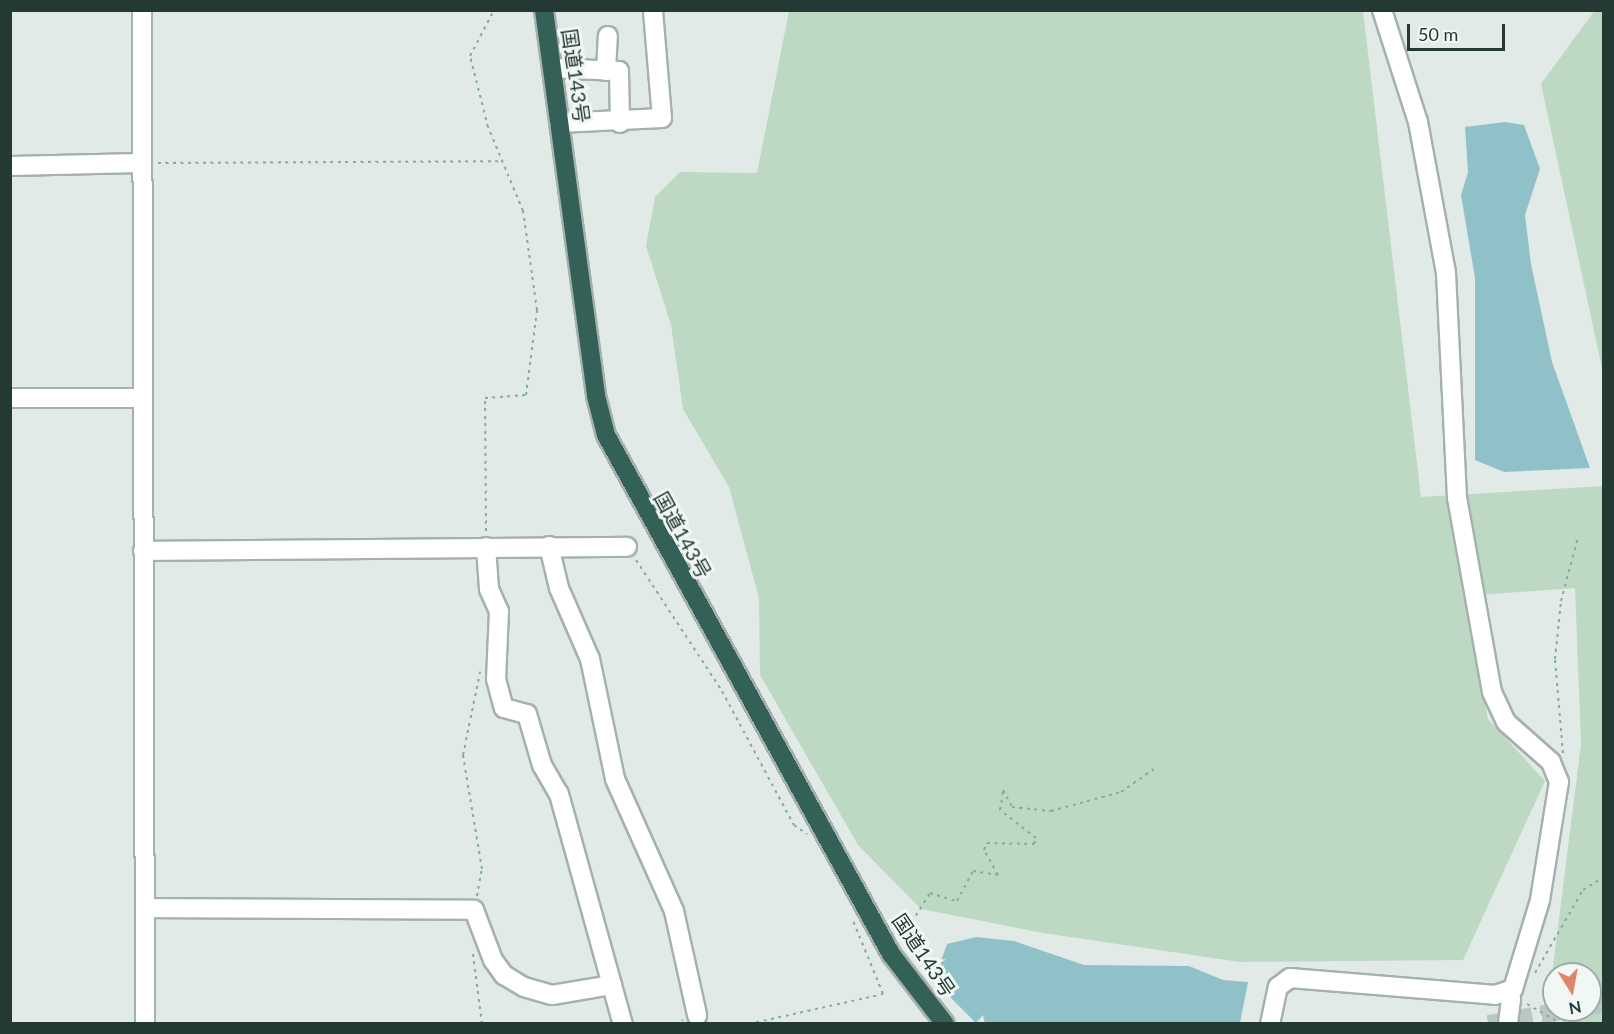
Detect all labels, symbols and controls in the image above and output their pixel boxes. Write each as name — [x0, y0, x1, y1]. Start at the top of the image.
scale bar — [1410, 12, 1508, 50]
text: 50 m — [1418, 23, 1458, 45]
street label: 国道143号 — [558, 27, 594, 125]
street label: 国道143号 — [650, 488, 716, 582]
street label: 国道143号 — [888, 909, 960, 1001]
north arrow — [1542, 962, 1602, 1022]
text: N — [1567, 998, 1583, 1019]

